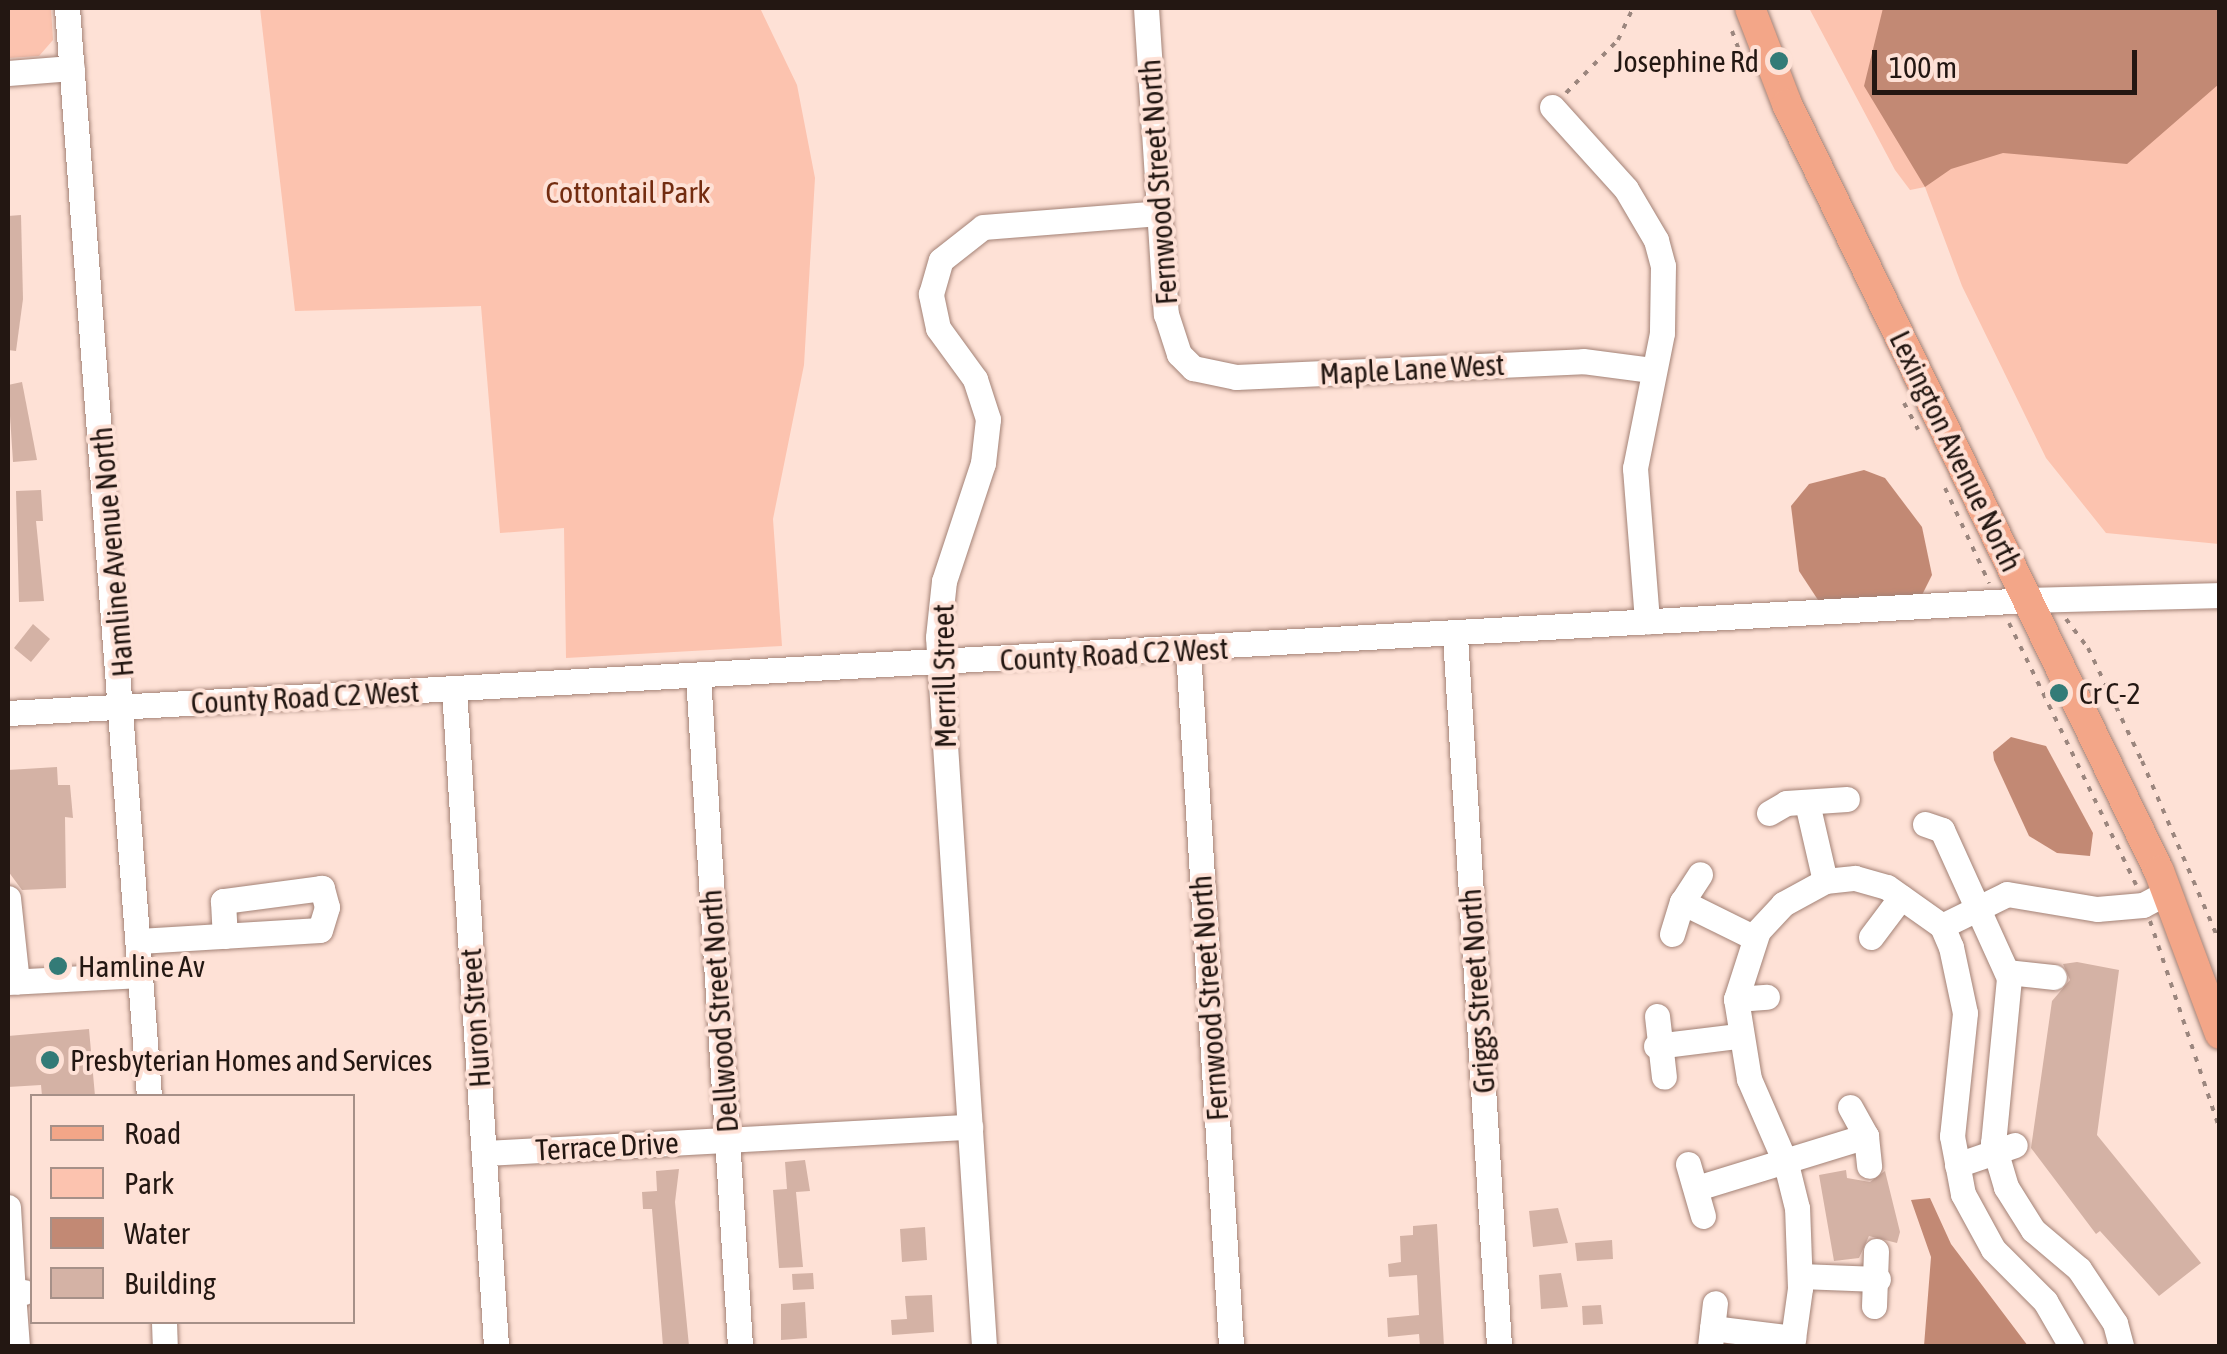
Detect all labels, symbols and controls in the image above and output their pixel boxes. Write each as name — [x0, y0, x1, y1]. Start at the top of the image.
scale bar — [1877, 30, 2142, 92]
place label: Josephine Rd — [1614, 43, 1759, 79]
marker: Josephine Rd — [1768, 50, 1790, 72]
text: 100 m — [1889, 50, 1957, 84]
street label: Fernwood Street North — [1131, 58, 1185, 306]
park label: Cottontail Park — [546, 174, 710, 210]
street label: Lexington Avenue North — [1882, 325, 2030, 577]
street label: Maple Lane West — [1319, 346, 1505, 392]
street label: Hamline Avenue North — [83, 426, 141, 678]
street label: Merrill Street — [925, 604, 963, 748]
street label: County Road C2 West — [999, 630, 1229, 678]
street label: County Road C2 West — [190, 673, 420, 721]
place label: Cr C-2 — [2079, 675, 2141, 711]
marker: Cr C-2 — [2048, 682, 2070, 704]
street label: Fernwood Street North — [1182, 874, 1236, 1122]
street label: Griggs Street North — [1452, 887, 1502, 1095]
street label: Dellwood Street North — [693, 888, 745, 1134]
street label: Huron Street — [452, 947, 498, 1089]
place label: Hamline Av — [78, 948, 205, 984]
marker: Hamline Av — [47, 955, 69, 977]
place label: Presbyterian Homes and Services — [70, 1042, 432, 1078]
marker: Presbyterian Homes and Services — [39, 1049, 61, 1071]
legend — [30, 1094, 355, 1324]
text: Road — [124, 1116, 181, 1150]
street label: Terrace Drive — [535, 1124, 679, 1168]
text: Park — [124, 1166, 174, 1200]
text: Water — [124, 1216, 190, 1250]
text: Building — [124, 1266, 216, 1300]

